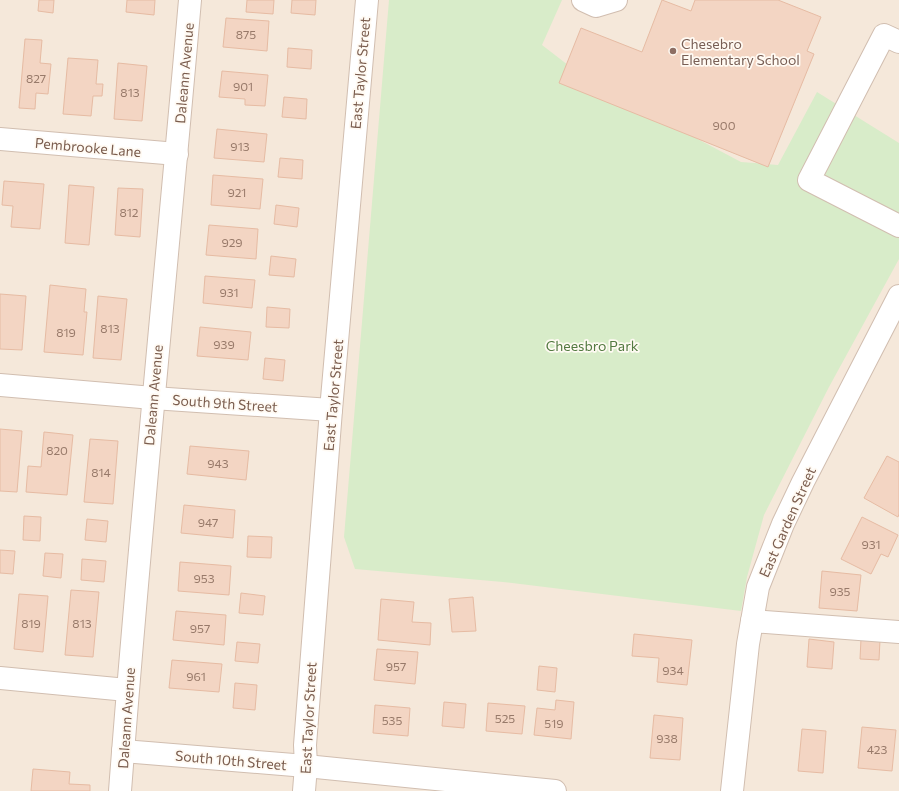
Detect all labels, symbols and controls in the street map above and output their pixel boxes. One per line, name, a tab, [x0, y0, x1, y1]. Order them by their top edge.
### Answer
street label: East Taylor Street	[347, 16, 373, 130]
street label: Daleann Avenue	[171, 22, 197, 124]
house number: 875	[236, 27, 256, 41]
place label: Chesebro Elementary School	[681, 35, 800, 68]
marker: Chesebro Elementary School	[668, 46, 678, 56]
house number: 827	[26, 71, 46, 85]
house number: 901	[233, 79, 253, 93]
house number: 813	[120, 85, 140, 99]
house number: 900	[713, 118, 736, 132]
street label: Pembrooke Lane	[34, 134, 142, 160]
house number: 913	[230, 139, 250, 153]
house number: 921	[227, 185, 247, 199]
house number: 812	[119, 205, 139, 219]
house number: 929	[221, 235, 243, 249]
house number: 931	[219, 285, 239, 299]
house number: 813	[100, 321, 120, 335]
house number: 819	[56, 325, 76, 339]
house number: 939	[213, 337, 235, 351]
park label: Cheesbro Park	[546, 337, 639, 354]
street label: East Taylor Street	[320, 338, 346, 452]
street label: Daleann Avenue	[140, 344, 166, 446]
street label: South 9th Street	[172, 391, 278, 415]
house number: 820	[46, 443, 68, 457]
house number: 943	[207, 456, 229, 470]
street label: East Garden Street	[755, 464, 819, 580]
house number: 814	[91, 465, 111, 479]
house number: 947	[198, 515, 218, 529]
house number: 931	[861, 537, 881, 551]
house number: 953	[193, 571, 215, 585]
house number: 935	[830, 584, 851, 598]
house number: 819	[21, 616, 41, 630]
house number: 813	[72, 616, 92, 630]
house number: 957	[190, 621, 210, 635]
house number: 957	[386, 659, 406, 673]
street label: East Taylor Street	[297, 661, 319, 775]
house number: 934	[662, 663, 684, 677]
street label: Daleann Avenue	[114, 667, 138, 769]
house number: 961	[186, 669, 206, 683]
house number: 525	[495, 711, 515, 725]
house number: 535	[382, 713, 402, 727]
house number: 519	[544, 716, 564, 730]
house number: 938	[656, 731, 678, 745]
house number: 423	[867, 742, 887, 756]
street label: South 10th Street	[174, 747, 288, 773]

